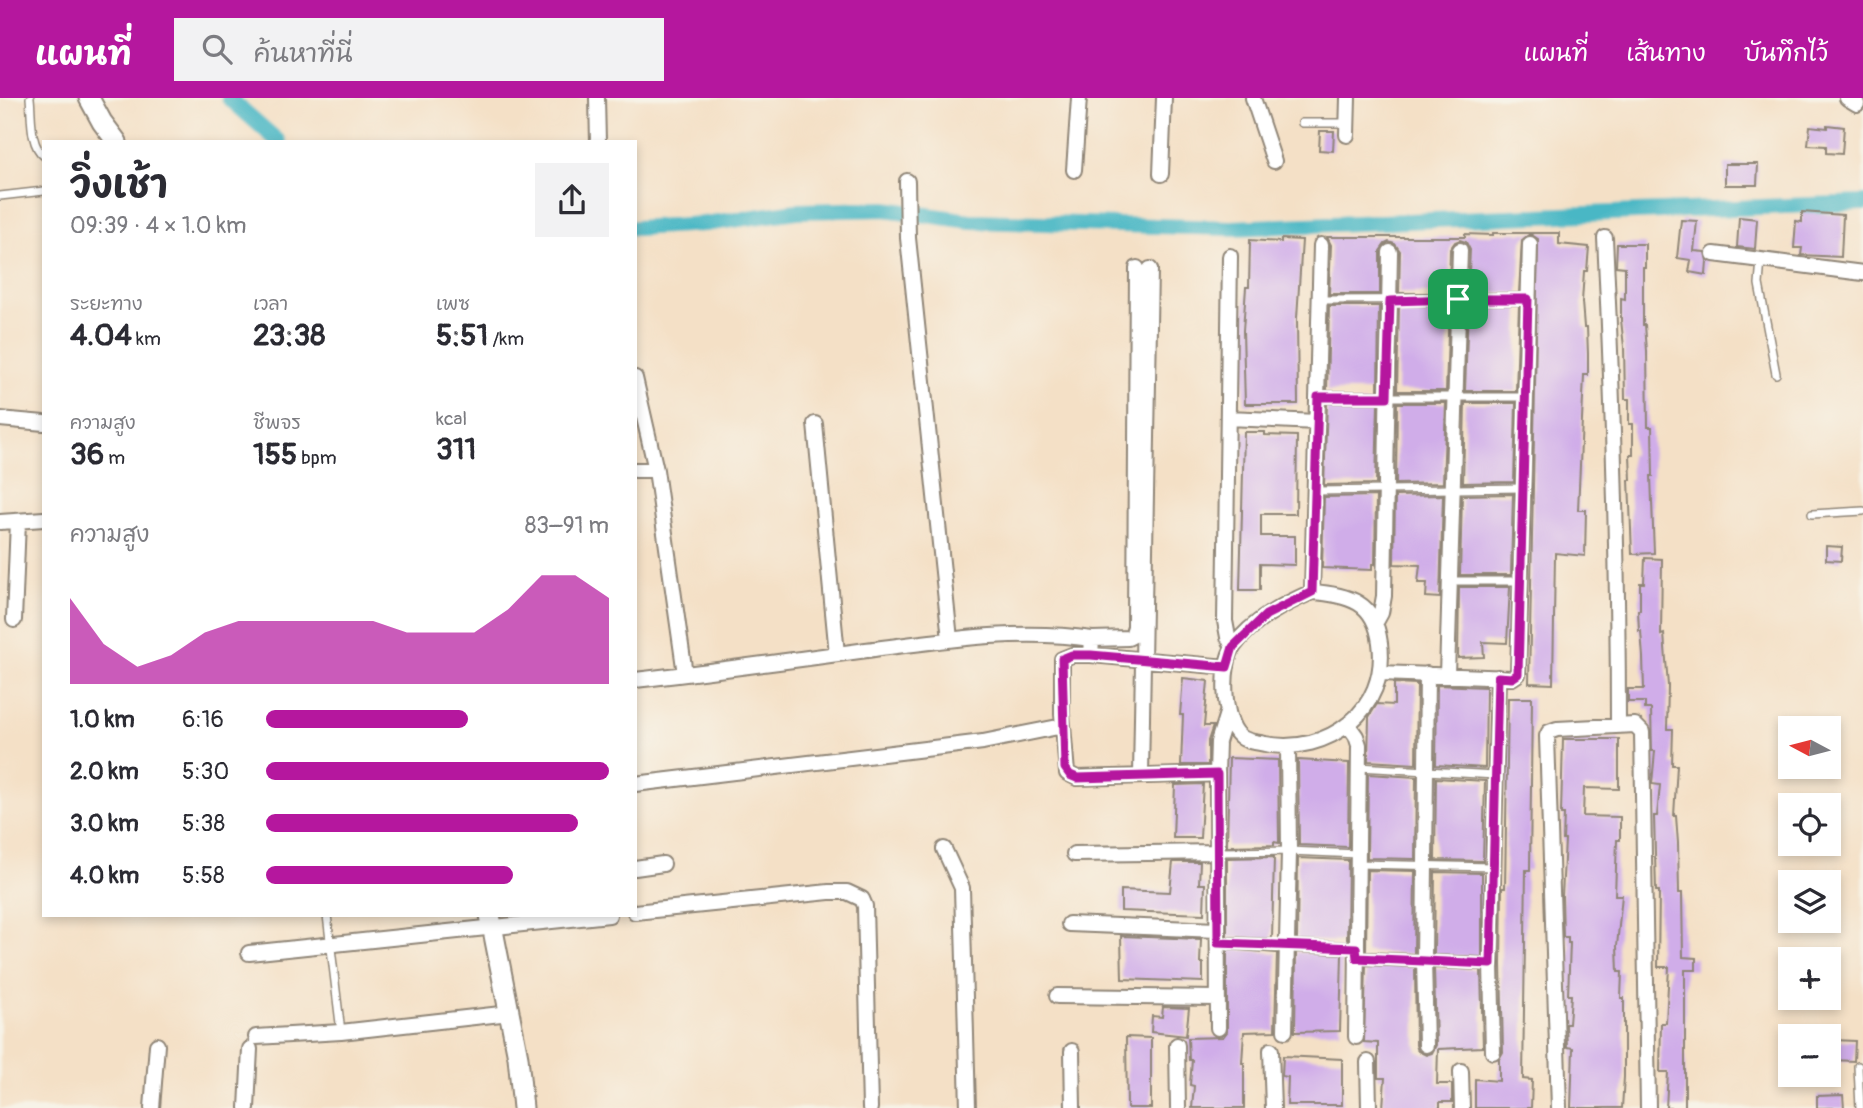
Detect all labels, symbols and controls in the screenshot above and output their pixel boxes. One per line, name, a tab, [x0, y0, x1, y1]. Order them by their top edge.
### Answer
search box	[174, 18, 664, 81]
icon: search	[198, 30, 236, 68]
text: แผนที่	[35, 34, 132, 75]
text: ค้นหาที่นี่	[254, 38, 353, 70]
text: แผนที่	[1523, 39, 1588, 68]
text: เส้นทาง	[1626, 39, 1706, 68]
text: บันทึกไว้	[1744, 39, 1828, 68]
text: วิ่งเช้า	[70, 161, 168, 209]
button: share	[535, 163, 609, 237]
text: 09:39 · 4 × 1.0 km	[70, 211, 247, 240]
pin	[1428, 269, 1488, 329]
icon: arrive	[1439, 280, 1477, 318]
text: ระยะทาง	[70, 292, 143, 316]
text: เวลา	[253, 292, 288, 316]
text: เพซ	[436, 292, 470, 316]
text: 4.04	[70, 317, 132, 354]
text: 23:38	[253, 317, 325, 354]
text: 5:51	[436, 317, 488, 354]
text: km	[132, 327, 161, 351]
text: /km	[488, 327, 524, 351]
text: kcal	[436, 407, 467, 431]
text: ความสูง	[70, 411, 136, 435]
text: ชีพจร	[253, 411, 301, 435]
text: 311	[436, 431, 476, 468]
text: 36	[70, 436, 104, 473]
text: 155	[253, 436, 297, 473]
text: m	[104, 446, 125, 470]
text: bpm	[297, 446, 337, 470]
text: 83–91 m	[525, 511, 609, 540]
text: ความสูง	[70, 520, 149, 549]
text: 1.0 km	[70, 705, 135, 734]
text: 6:16	[182, 705, 224, 734]
north arrow	[1778, 716, 1841, 779]
map controls	[1778, 716, 1841, 1087]
text: 2.0 km	[70, 757, 139, 786]
text: 5:30	[182, 757, 229, 786]
button: locate	[1778, 793, 1841, 856]
text: 3.0 km	[70, 809, 139, 838]
text: 5:38	[182, 809, 225, 838]
text: 4.0 km	[70, 861, 139, 890]
text: 5:58	[182, 861, 225, 890]
button: layers	[1778, 870, 1841, 933]
button: +	[1778, 947, 1841, 1010]
button: −	[1778, 1024, 1841, 1087]

